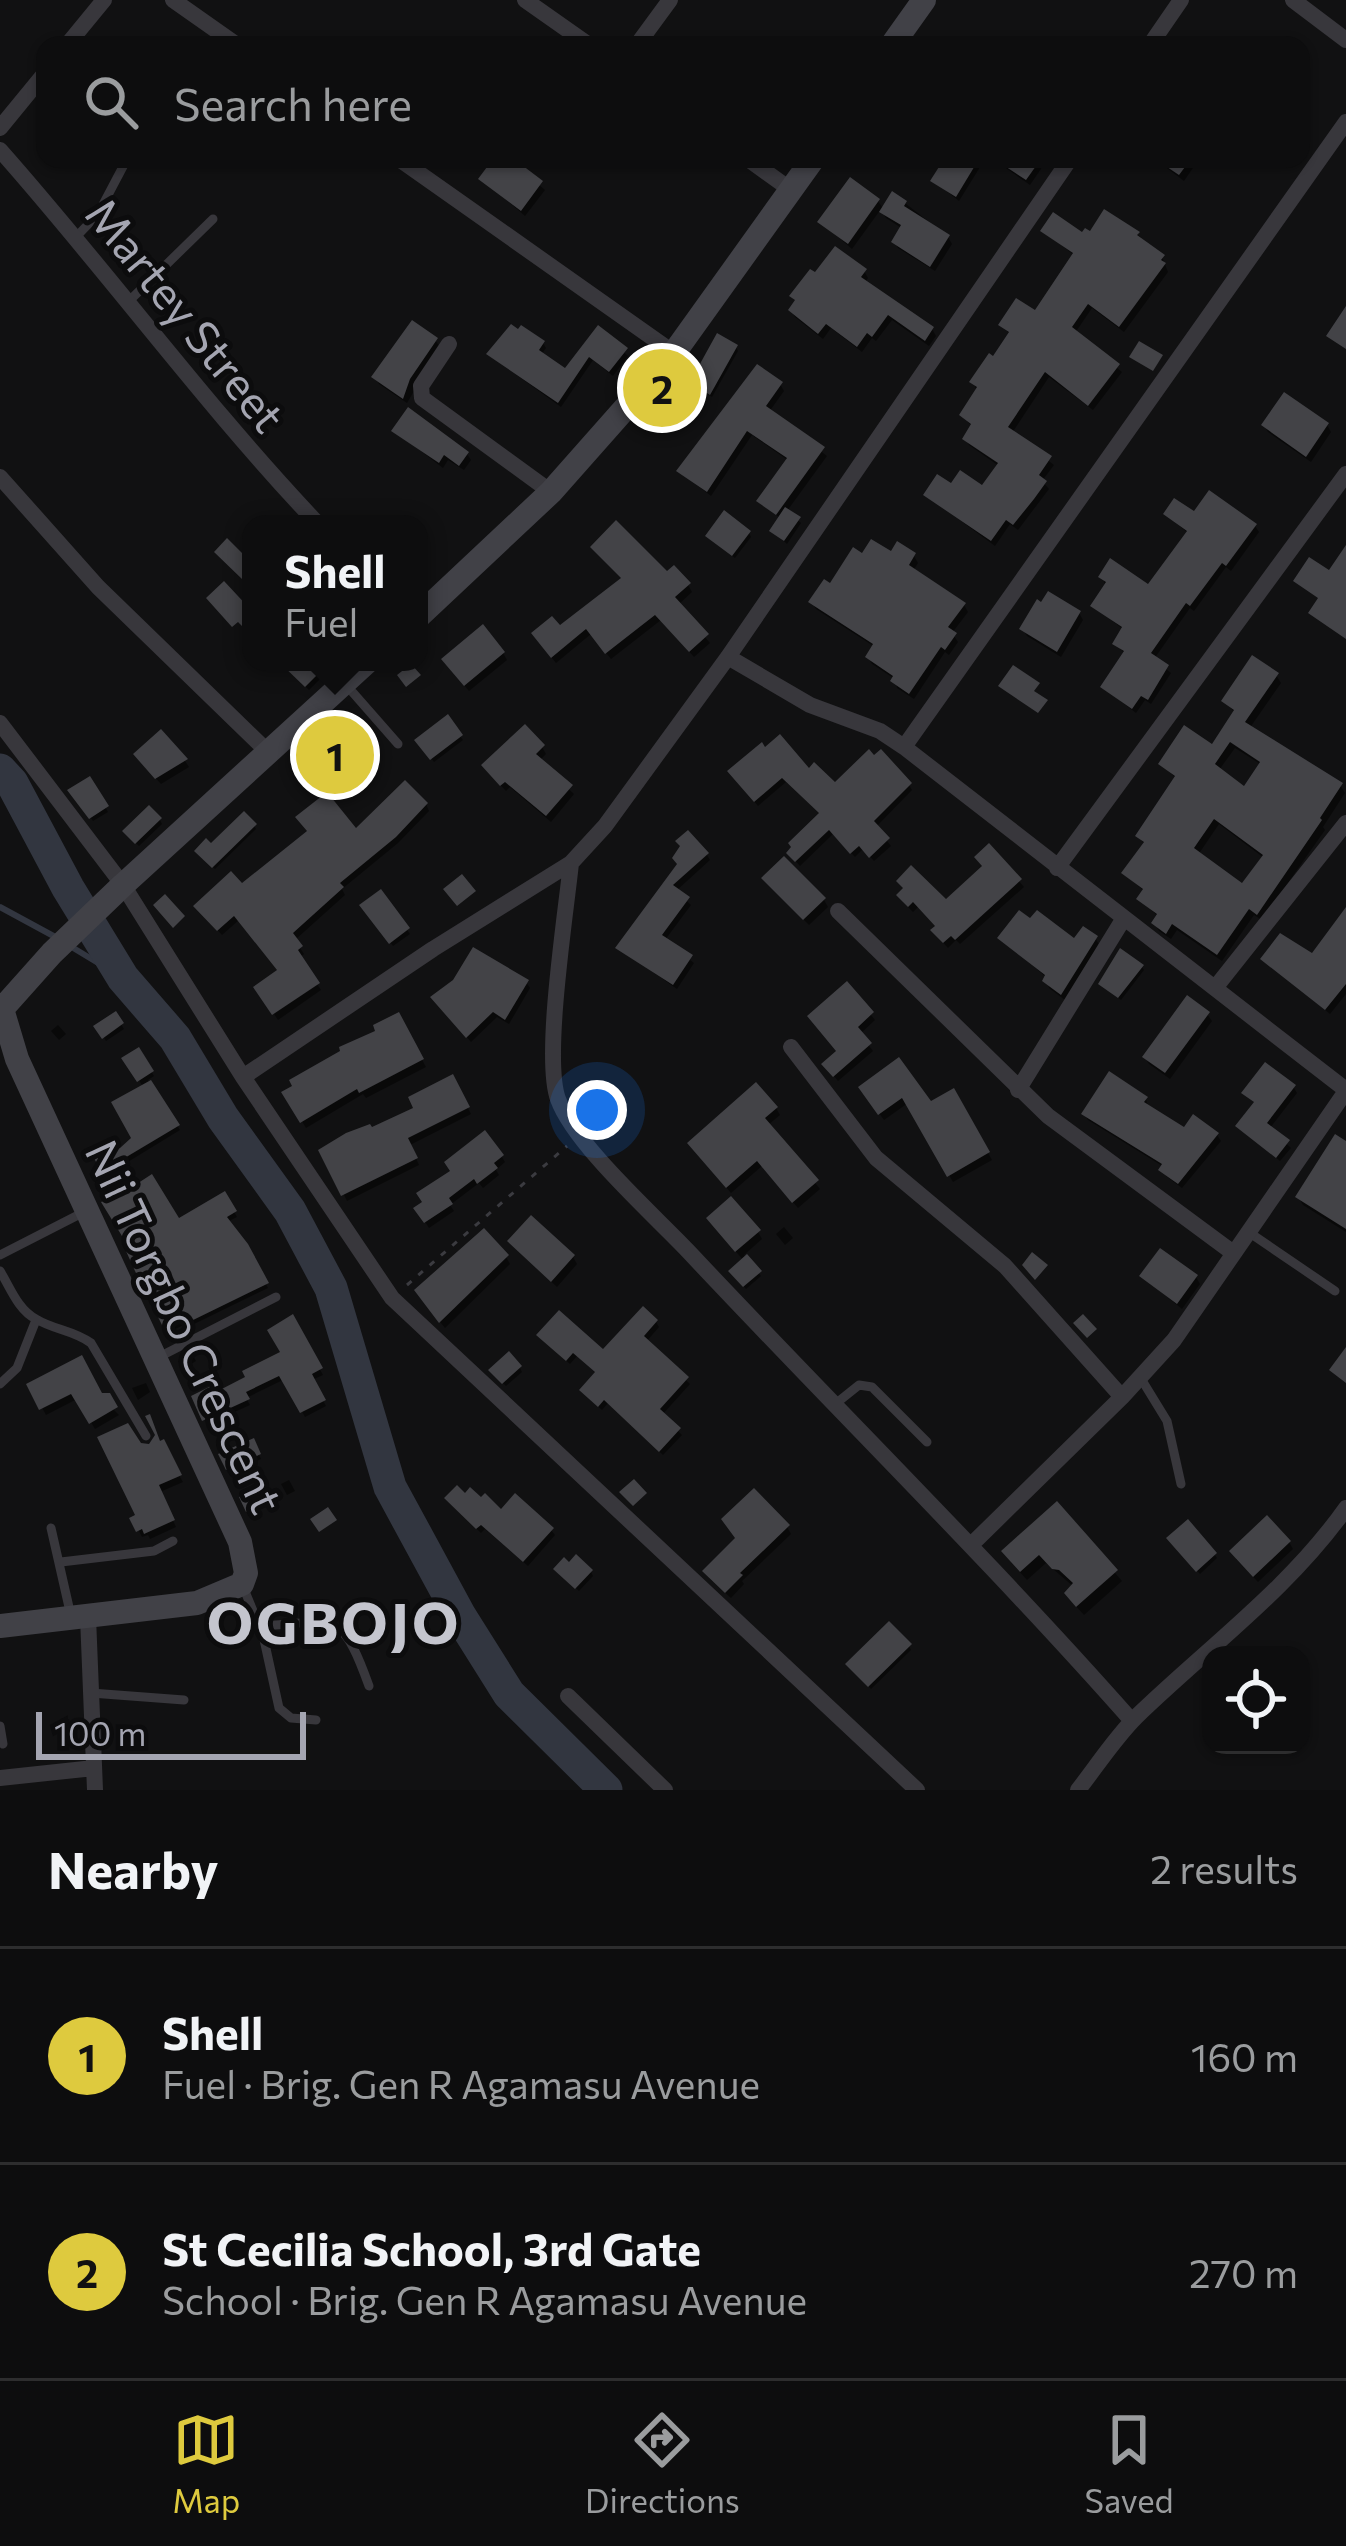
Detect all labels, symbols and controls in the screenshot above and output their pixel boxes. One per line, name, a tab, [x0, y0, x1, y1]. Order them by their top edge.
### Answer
search box	[36, 36, 1310, 168]
icon: search	[78, 69, 144, 135]
text: Search here	[174, 75, 412, 130]
street label: Martey Street	[76, 186, 298, 442]
pin: 2	[623, 343, 701, 433]
popup	[242, 515, 428, 671]
text: Shell	[284, 542, 386, 597]
text: Fuel	[284, 597, 358, 645]
pin: 1	[296, 710, 374, 800]
your location	[567, 1080, 627, 1140]
street label: Nii Torgbo Crescent	[76, 1131, 296, 1521]
district label: OGBOJO	[207, 1586, 461, 1656]
map controls	[1202, 1646, 1310, 1754]
button: locate	[1202, 1646, 1310, 1754]
scale bar	[36, 1706, 306, 1759]
text: 100 m	[54, 1712, 146, 1753]
text: Nearby	[48, 1837, 218, 1900]
text: 2 results	[1150, 1844, 1298, 1892]
text: Shell	[162, 2004, 263, 2059]
text: 1	[78, 2032, 96, 2080]
text: 160 m	[1191, 2032, 1298, 2080]
text: Fuel · Brig. Gen R Agamasu Avenue	[162, 2059, 760, 2107]
text: St Cecilia School, 3rd Gate	[162, 2220, 701, 2275]
text: 2	[76, 2248, 98, 2296]
text: 270 m	[1189, 2248, 1298, 2296]
text: School · Brig. Gen R Agamasu Avenue	[162, 2275, 807, 2323]
tab: Map	[172, 2407, 240, 2520]
tab: Directions	[585, 2407, 740, 2520]
tab: Saved	[1085, 2407, 1174, 2520]

